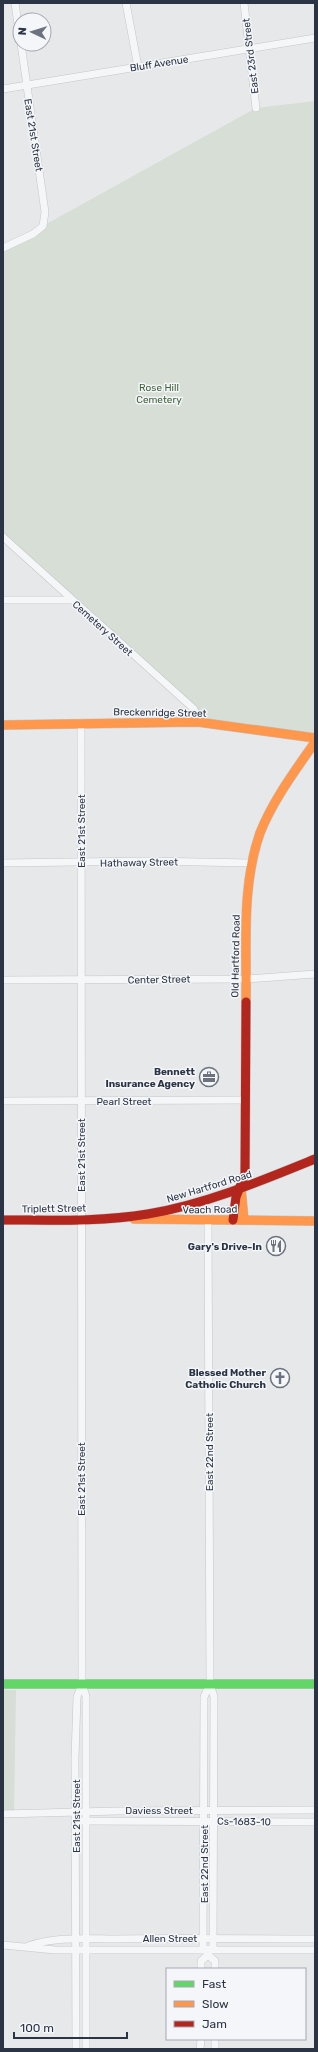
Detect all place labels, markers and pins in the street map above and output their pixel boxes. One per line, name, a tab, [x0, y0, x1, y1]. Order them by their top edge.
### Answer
place label: Bennett Insurance Agency	[105, 1066, 195, 1090]
office icon: Bennett Insurance Agency	[198, 1066, 220, 1088]
restaurant icon: Gary's Drive-In	[265, 1235, 287, 1257]
place label: Gary's Drive-In	[188, 1241, 262, 1253]
place label: Blessed Mother Catholic Church	[185, 1367, 266, 1391]
church icon: Blessed Mother Catholic Church	[269, 1367, 291, 1389]

